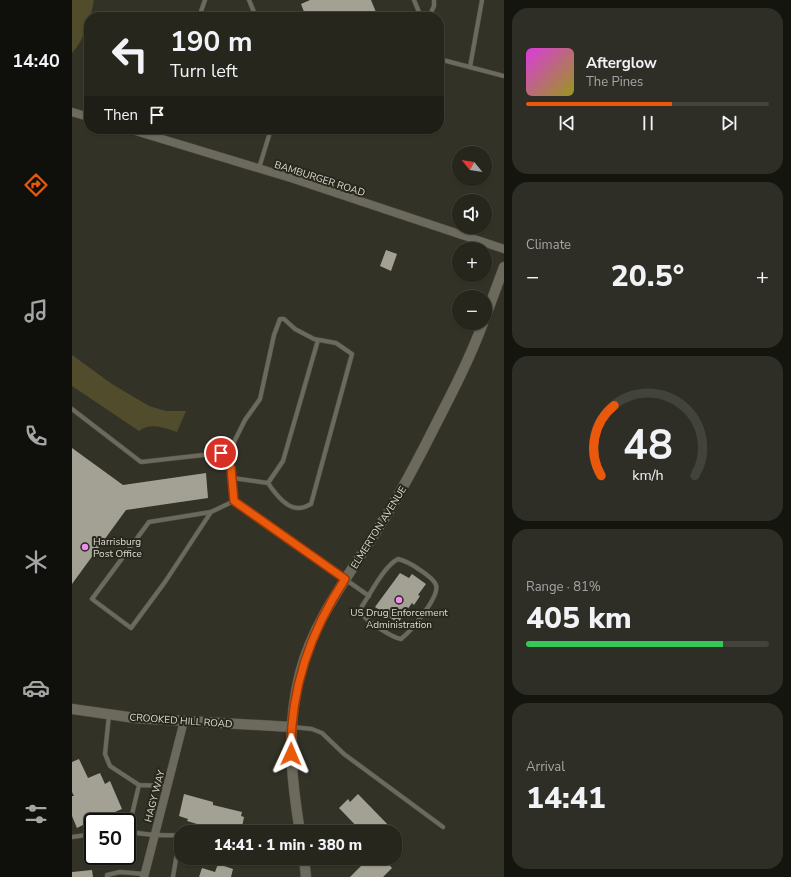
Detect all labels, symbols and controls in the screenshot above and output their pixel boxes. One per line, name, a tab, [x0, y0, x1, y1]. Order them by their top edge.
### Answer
text: 190 m	[170, 23, 253, 61]
icon: left	[104, 28, 156, 80]
text: 14:40	[12, 49, 60, 73]
text: Afterglow	[586, 53, 657, 73]
text: Turn left	[170, 59, 238, 83]
text: The Pines	[586, 73, 643, 91]
icon: arrive	[146, 104, 168, 126]
text: Then	[104, 105, 138, 125]
icon: previous	[556, 112, 578, 134]
icon: pause	[637, 112, 659, 134]
icon: next	[718, 112, 740, 134]
north arrow	[452, 146, 492, 186]
map controls	[452, 146, 492, 330]
street label: BAMBURGER ROAD	[273, 158, 367, 200]
icon: directions	[22, 171, 50, 199]
button: sound	[452, 194, 492, 234]
text: Climate	[526, 236, 571, 254]
button: +	[452, 242, 492, 282]
text: 20.5°	[611, 256, 684, 297]
text: −	[526, 262, 539, 292]
text: +	[756, 262, 769, 292]
button: −	[452, 290, 492, 330]
icon: music	[22, 297, 50, 325]
text: 48	[623, 417, 672, 474]
icon: phone	[22, 422, 50, 450]
pin	[204, 436, 238, 470]
icon: arrive	[210, 442, 232, 464]
text: km/h	[632, 466, 663, 485]
street label: ELMERTON AVENUE	[348, 483, 410, 572]
place label: Harrisburg Post Office	[93, 535, 142, 561]
marker: Harrisburg Post Office	[80, 542, 90, 552]
icon: climate	[22, 548, 50, 576]
text: Range · 81%	[526, 578, 601, 596]
marker: US Drug Enforcement Administration	[394, 595, 404, 605]
text: 405 km	[526, 598, 632, 639]
place label: US Drug Enforcement Administration	[350, 606, 448, 632]
icon: car	[22, 674, 50, 702]
street label: CROOKED HILL ROAD	[129, 710, 233, 732]
position arrow	[270, 733, 312, 775]
text: Arrival	[526, 758, 565, 776]
street label: HAGY WAY	[141, 768, 169, 824]
text: 14:41	[526, 778, 606, 819]
icon: filters	[22, 800, 50, 828]
speed limit sign: 50	[84, 813, 136, 865]
text: 14:41 · 1 min · 380 m	[214, 835, 362, 855]

